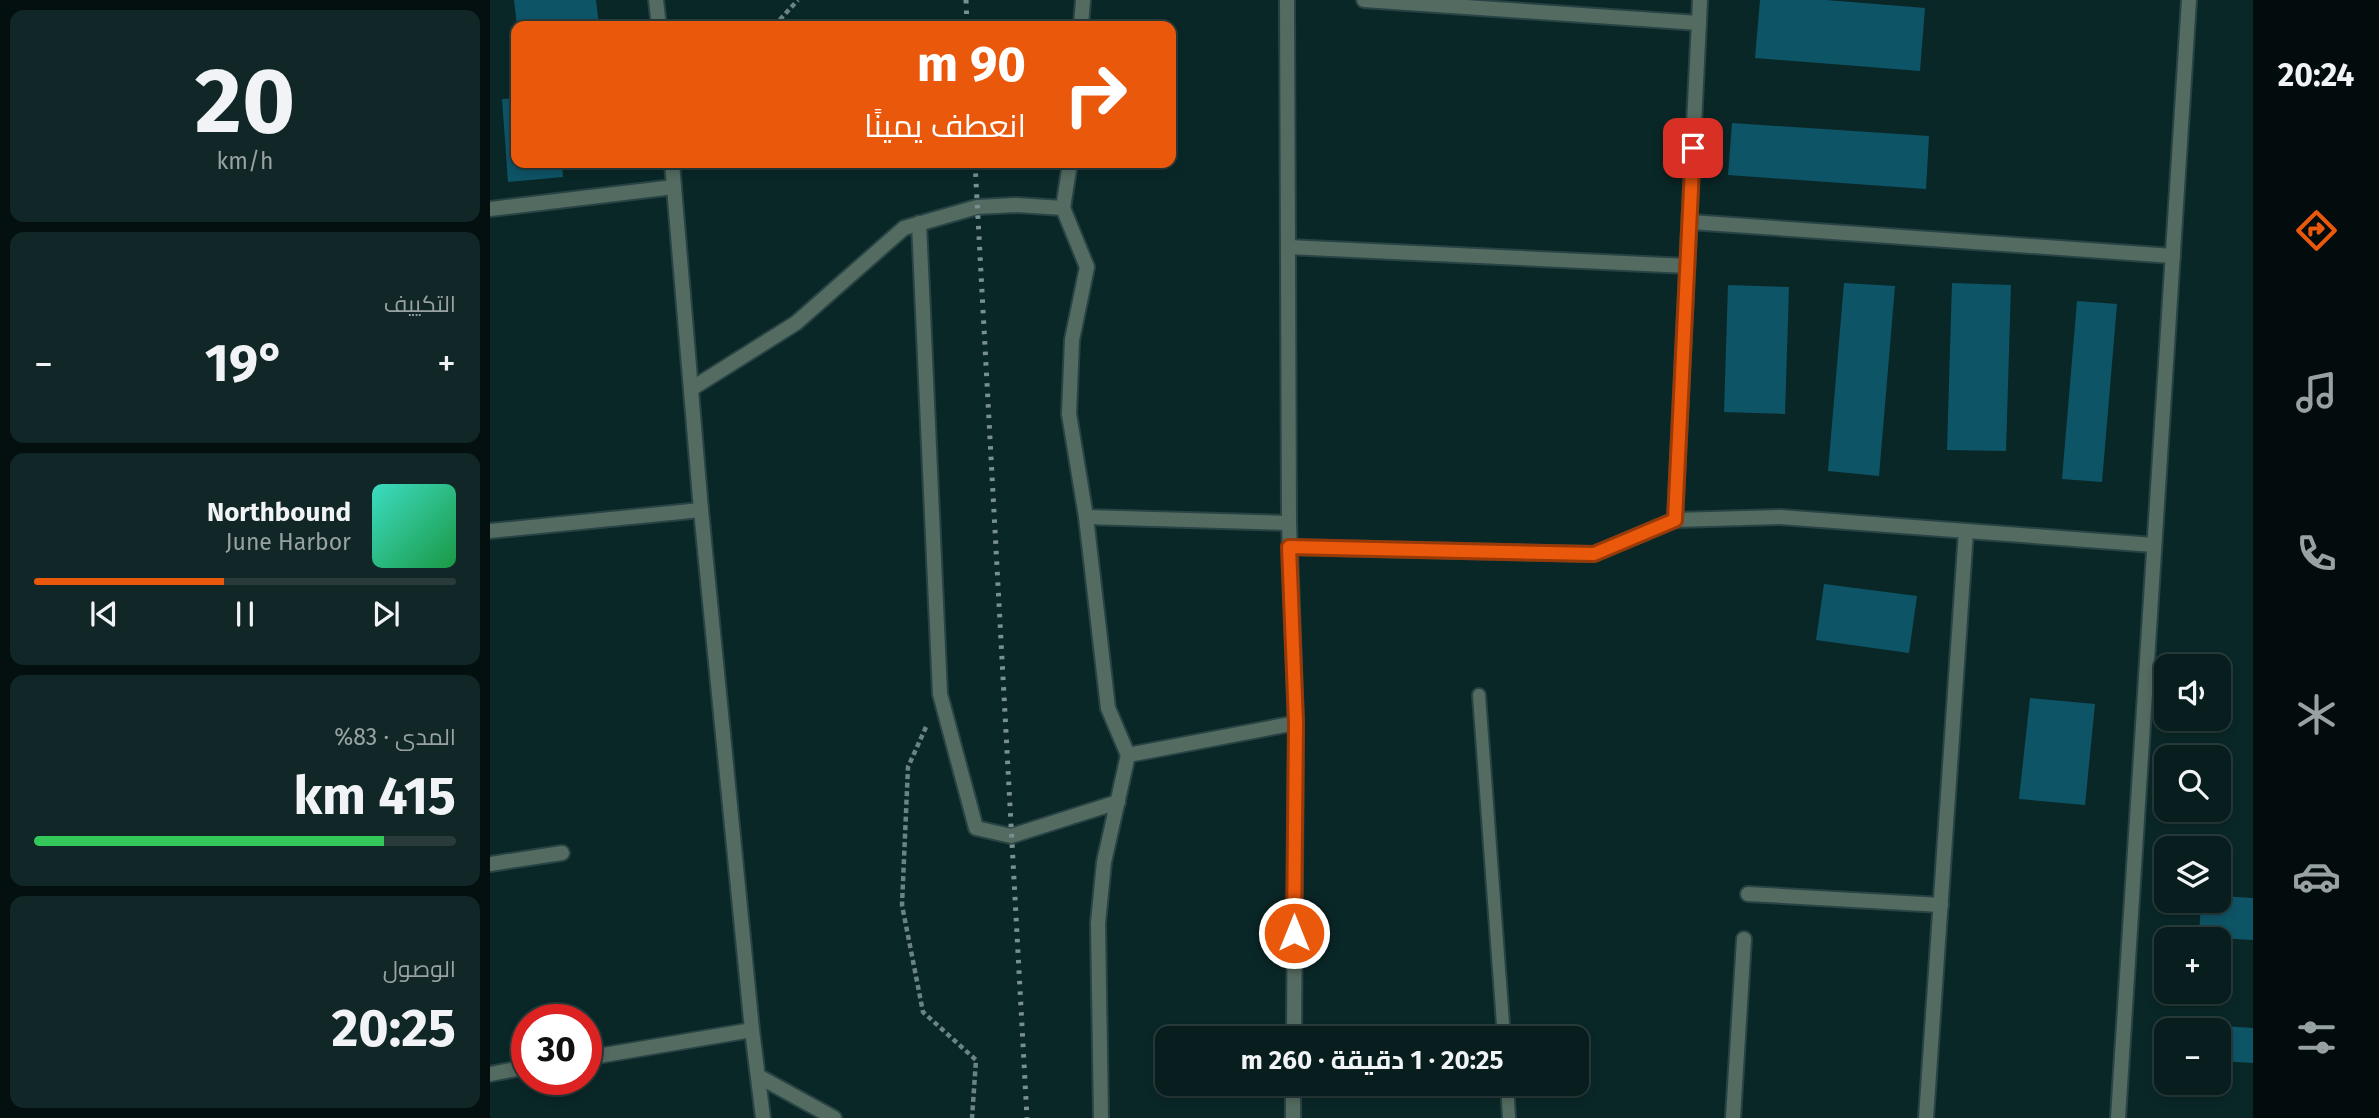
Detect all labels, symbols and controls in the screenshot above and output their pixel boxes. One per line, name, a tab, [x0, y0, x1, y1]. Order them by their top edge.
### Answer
text: 90 m	[917, 35, 1026, 94]
text: 20	[195, 47, 295, 156]
icon: right	[1050, 49, 1141, 140]
text: 20:24	[2278, 56, 2354, 94]
text: انعطف يمينًا	[864, 107, 1026, 145]
pin	[1663, 118, 1723, 178]
icon: arrive	[1674, 129, 1712, 167]
text: km/h	[217, 147, 273, 175]
icon: directions	[2292, 206, 2341, 255]
text: التكييف	[384, 290, 456, 318]
text: 19°	[205, 332, 285, 395]
text: −	[34, 341, 53, 387]
text: +	[437, 341, 456, 387]
icon: music	[2292, 368, 2341, 417]
text: Northbound	[207, 497, 351, 528]
text: June Harbor	[225, 528, 351, 556]
icon: phone	[2292, 529, 2341, 578]
icon: previous	[85, 595, 123, 633]
icon: pause	[226, 595, 264, 633]
icon: next	[367, 595, 405, 633]
map controls	[2154, 654, 2231, 1095]
button: sound	[2154, 654, 2231, 731]
icon: climate	[2292, 690, 2341, 739]
text: المدى · 83%	[334, 723, 456, 751]
button: search	[2154, 745, 2231, 822]
text: 415 km	[293, 765, 456, 828]
button: layers	[2154, 836, 2231, 913]
icon: car	[2292, 852, 2341, 901]
position arrow	[1257, 896, 1331, 970]
button: +	[2154, 927, 2231, 1004]
text: الوصول	[383, 955, 456, 983]
text: 20:25	[331, 997, 456, 1060]
speed limit sign: 30	[511, 1004, 602, 1095]
icon: filters	[2292, 1013, 2341, 1062]
button: −	[2154, 1018, 2231, 1095]
text: 20:25 · 1 دقيقة · 260 m	[1241, 1045, 1503, 1076]

